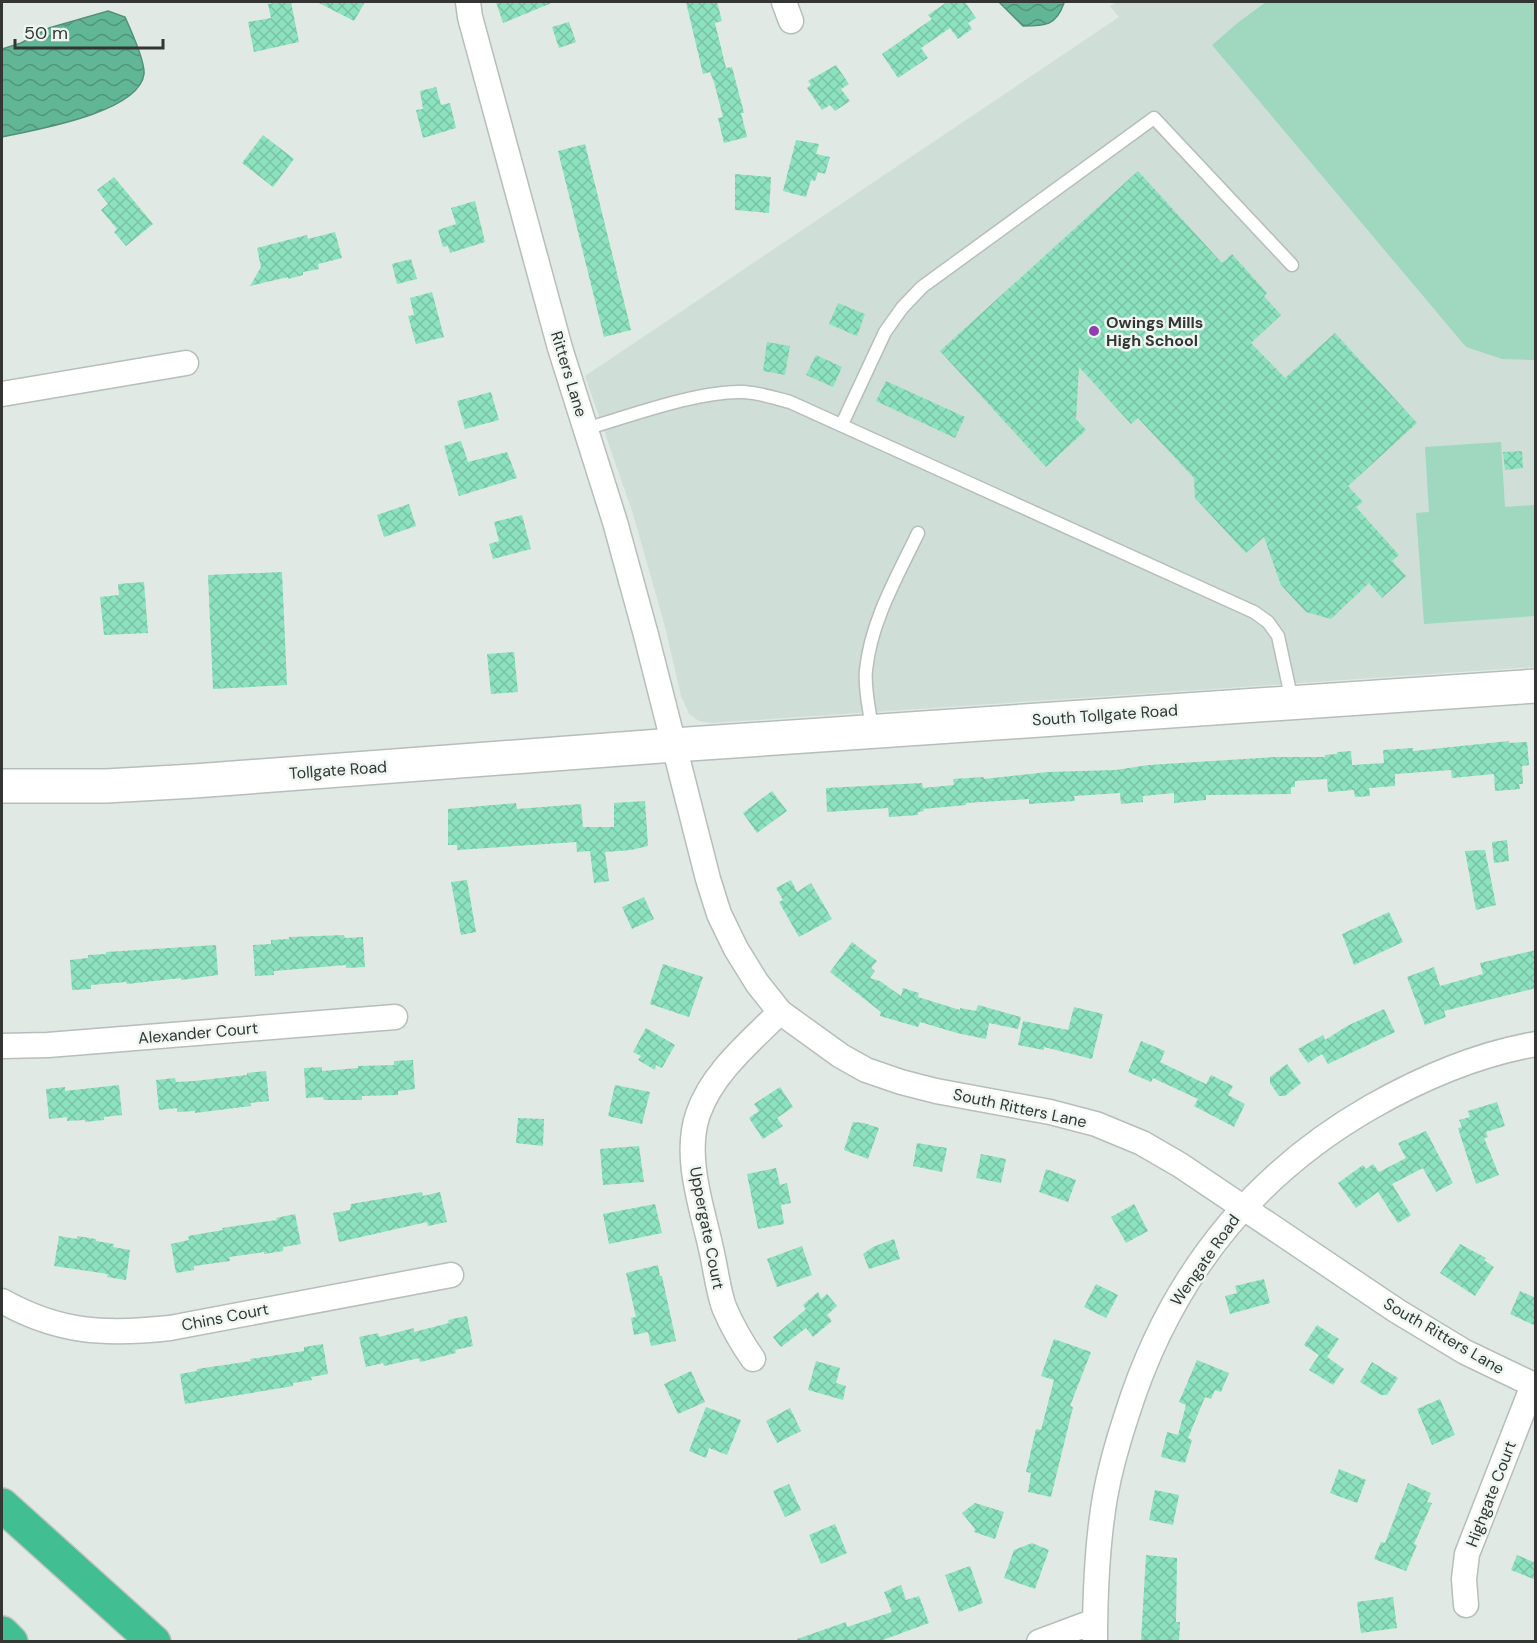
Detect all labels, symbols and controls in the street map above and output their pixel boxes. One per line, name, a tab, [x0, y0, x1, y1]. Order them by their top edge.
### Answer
scale bar	[15, 12, 164, 50]
text: 50 m	[24, 21, 68, 45]
place label: Owings Mills High School	[1106, 312, 1203, 351]
marker: Owings Mills High School	[1087, 324, 1101, 338]
street label: Ritters Lane	[546, 329, 592, 419]
street label: South Tollgate Road	[1032, 699, 1178, 731]
street label: Tollgate Road	[288, 756, 388, 784]
street label: Alexander Court	[137, 1017, 259, 1049]
street label: South Ritters Lane	[951, 1084, 1089, 1132]
street label: Uppergate Court	[685, 1165, 729, 1291]
street label: Wengate Road	[1166, 1210, 1244, 1310]
street label: South Ritters Lane	[1380, 1293, 1508, 1379]
street label: Chins Court	[180, 1298, 270, 1336]
street label: Highgate Court	[1461, 1438, 1521, 1550]

